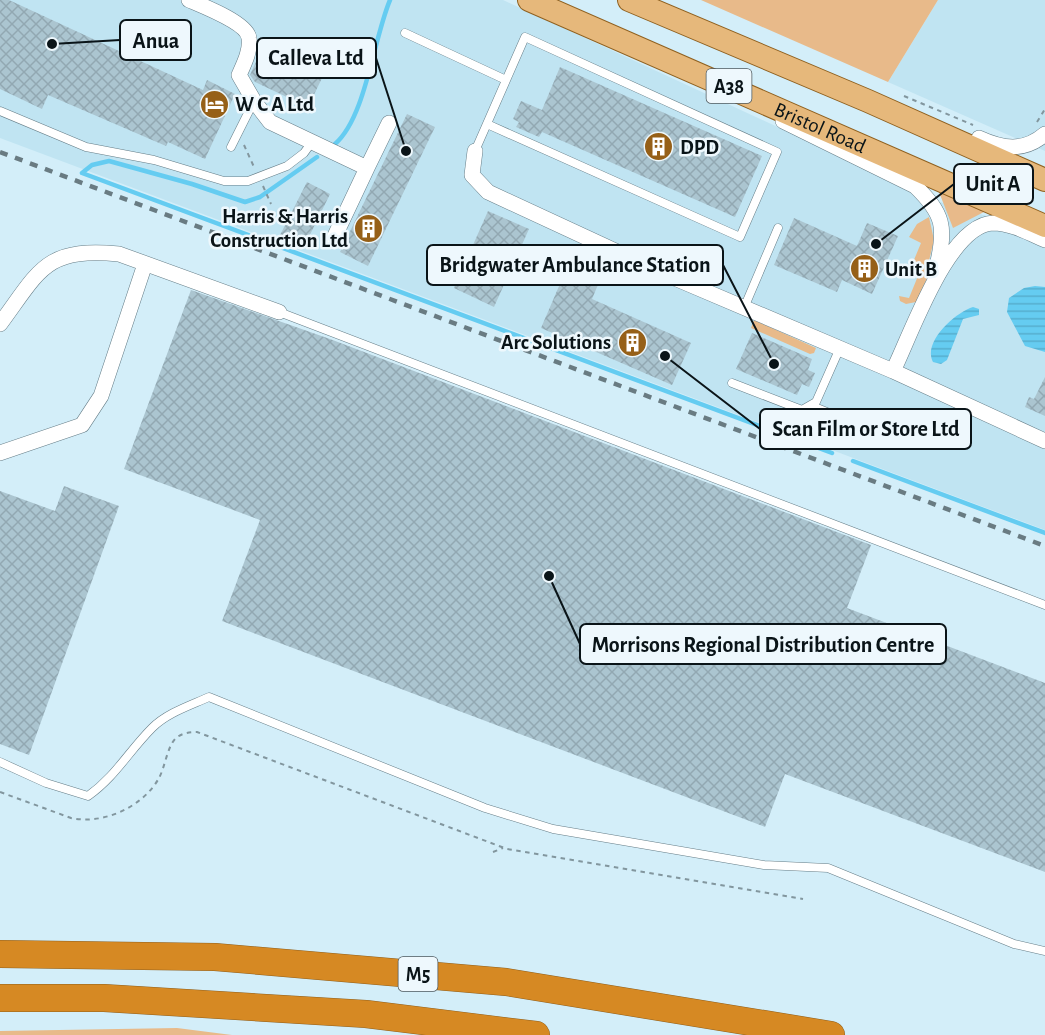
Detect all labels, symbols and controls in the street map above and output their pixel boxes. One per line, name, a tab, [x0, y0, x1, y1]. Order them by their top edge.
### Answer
callout: Anua	[120, 20, 191, 60]
text: Anua	[133, 30, 180, 52]
callout: Calleva Ltd	[257, 38, 376, 78]
text: Calleva Ltd	[268, 47, 364, 69]
road number: A38	[706, 69, 752, 103]
hotel icon: W C A Ltd	[198, 88, 230, 120]
place label: W C A Ltd	[235, 94, 314, 115]
street label: Bristol Road	[771, 99, 869, 157]
building icon: DPD	[643, 131, 675, 163]
place label: DPD	[680, 137, 719, 158]
callout: Unit A	[954, 164, 1033, 204]
text: Unit A	[965, 173, 1021, 195]
place label: Harris & Harris Construction Ltd	[210, 206, 348, 251]
building icon: Harris & Harris Construction Ltd	[353, 212, 385, 244]
callout: Bridgwater Ambulance Station	[427, 245, 723, 285]
building icon: Unit B	[848, 253, 880, 285]
text: Bridgwater Ambulance Station	[439, 254, 711, 276]
place label: Unit B	[885, 259, 937, 280]
building icon: Arc Solutions	[616, 326, 648, 358]
place label: Arc Solutions	[501, 332, 611, 353]
callout: Scan Film or Store Ltd	[760, 409, 971, 449]
text: Scan Film or Store Ltd	[772, 418, 960, 440]
callout: Morrisons Regional Distribution Centre	[580, 624, 946, 664]
text: Morrisons Regional Distribution Centre	[592, 634, 934, 656]
road number: M5	[398, 957, 438, 991]

